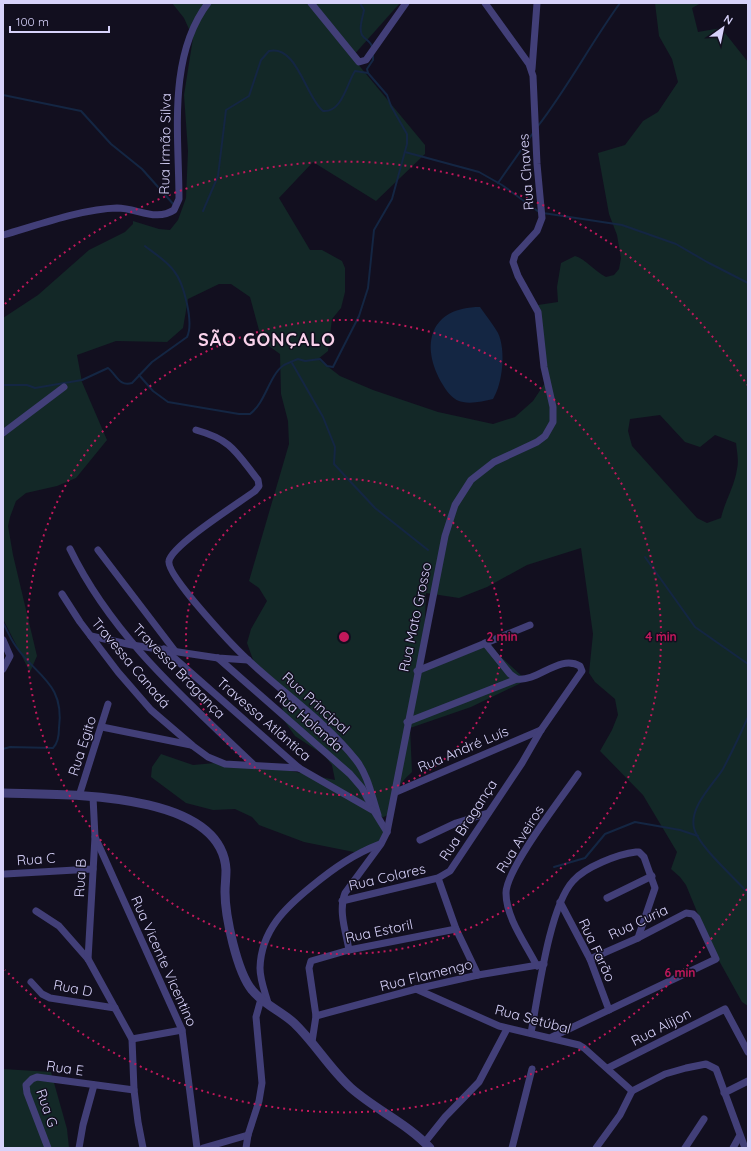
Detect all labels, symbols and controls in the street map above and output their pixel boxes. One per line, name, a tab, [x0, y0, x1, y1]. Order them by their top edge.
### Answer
scale bar	[10, 8, 109, 34]
north arrow	[703, 8, 743, 48]
text: N	[721, 12, 736, 28]
text: 100 m	[16, 14, 49, 29]
street label: Rua Irmão Silva	[155, 93, 175, 195]
street label: Rua Chaves	[514, 133, 538, 211]
district label: SÃO GONÇALO	[198, 328, 336, 351]
street label: Rua Mato Grosso	[395, 561, 435, 673]
street label: Travessa Canadá	[88, 614, 174, 712]
street label: Travessa Bragança	[129, 620, 229, 722]
text: 2 min	[486, 629, 518, 644]
text: 4 min	[645, 629, 677, 644]
centre of rings	[337, 630, 351, 644]
street label: Rua Principal	[278, 668, 354, 738]
street label: Travessa Atlântica	[213, 673, 315, 765]
street label: Rua Holanda	[271, 686, 347, 756]
street label: Rua Egito	[64, 714, 100, 778]
street label: Rua André Luís	[415, 722, 511, 776]
street label: Rua Bragança	[435, 776, 501, 864]
street label: Rua Aveiros	[492, 802, 548, 876]
street label: Rua C	[16, 849, 56, 869]
street label: Rua B	[70, 858, 90, 898]
street label: Rua Colares	[347, 859, 427, 895]
street label: Rua Vicente Vicentino	[127, 893, 201, 1029]
street label: Rua Curia	[605, 900, 671, 944]
street label: Rua Estoril	[343, 915, 415, 947]
street label: Rua Farão	[575, 915, 619, 985]
street label: Rua Flamengo	[378, 955, 474, 995]
text: 6 min	[664, 965, 696, 980]
street label: Rua D	[52, 975, 94, 1001]
street label: Rua Setúbal	[493, 1000, 573, 1038]
street label: Rua Alijon	[628, 1004, 694, 1050]
street label: Rua E	[45, 1056, 85, 1080]
street label: Rua G	[32, 1087, 62, 1129]

